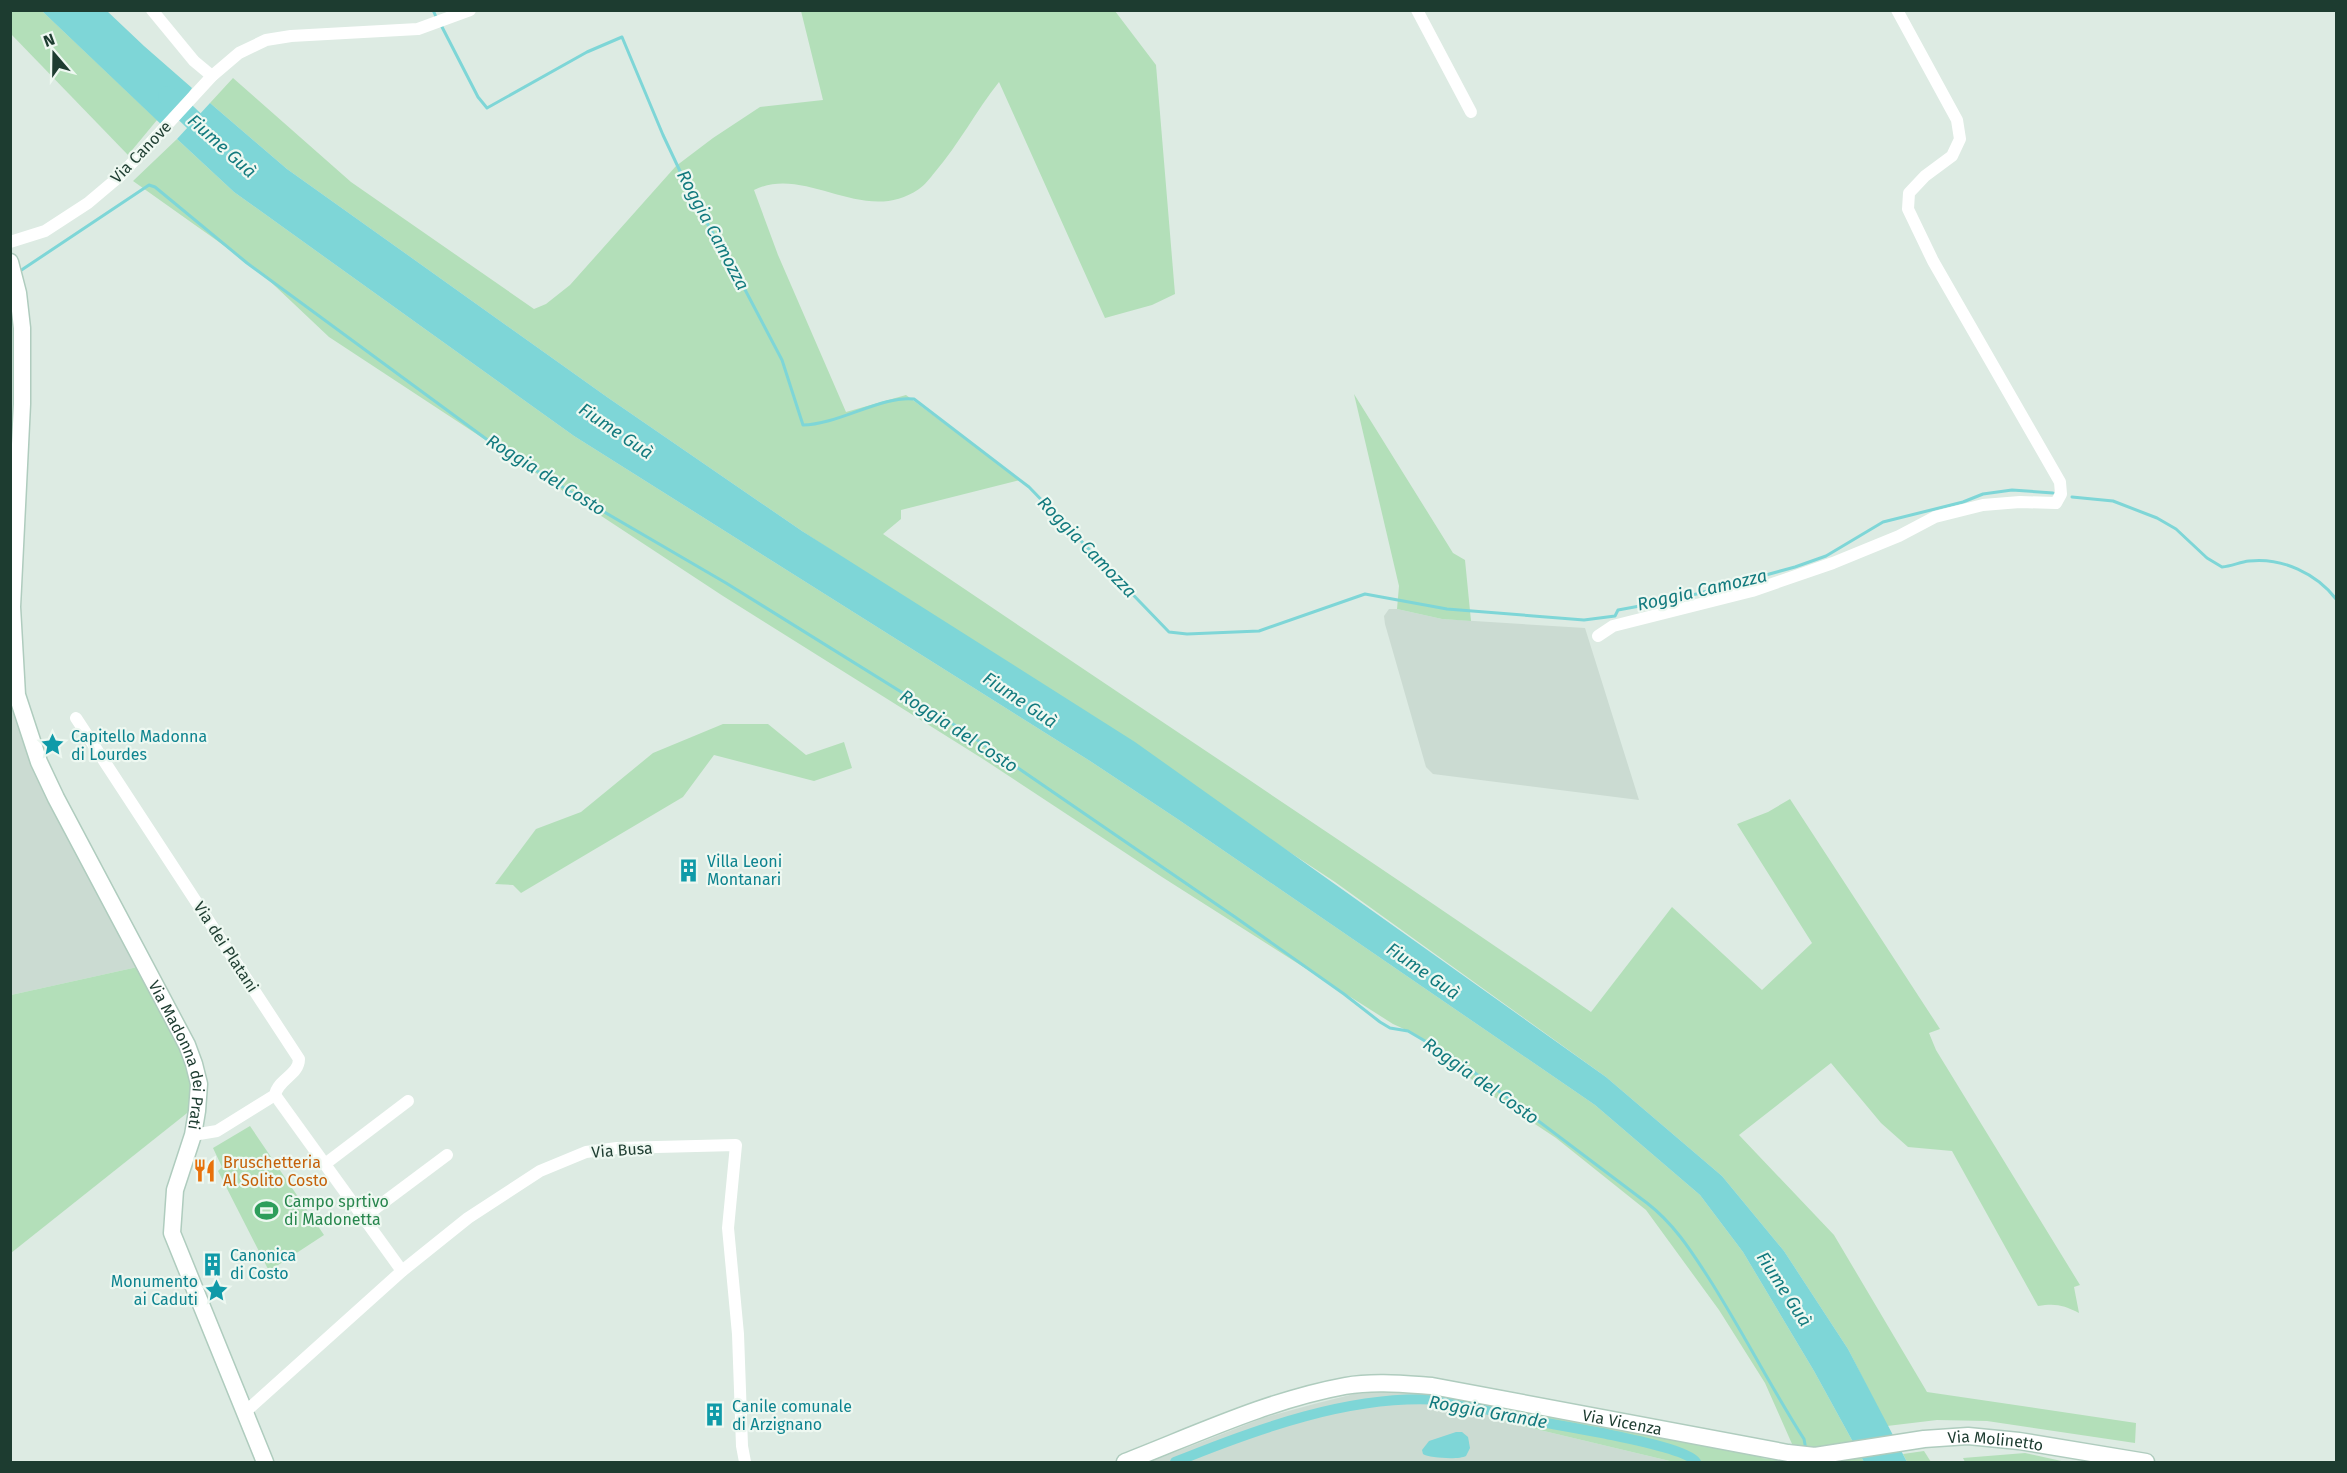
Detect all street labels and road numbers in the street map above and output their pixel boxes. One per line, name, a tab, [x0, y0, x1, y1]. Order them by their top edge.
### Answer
street label: Via Canove	[107, 117, 175, 187]
street label: Via dei Platani	[190, 898, 262, 996]
street label: Via Madonna dei Prati	[145, 977, 209, 1131]
street label: Via Busa	[591, 1138, 653, 1162]
street label: Via Vicenza	[1581, 1405, 1664, 1439]
street label: Via Molinetto	[1947, 1426, 2045, 1454]

